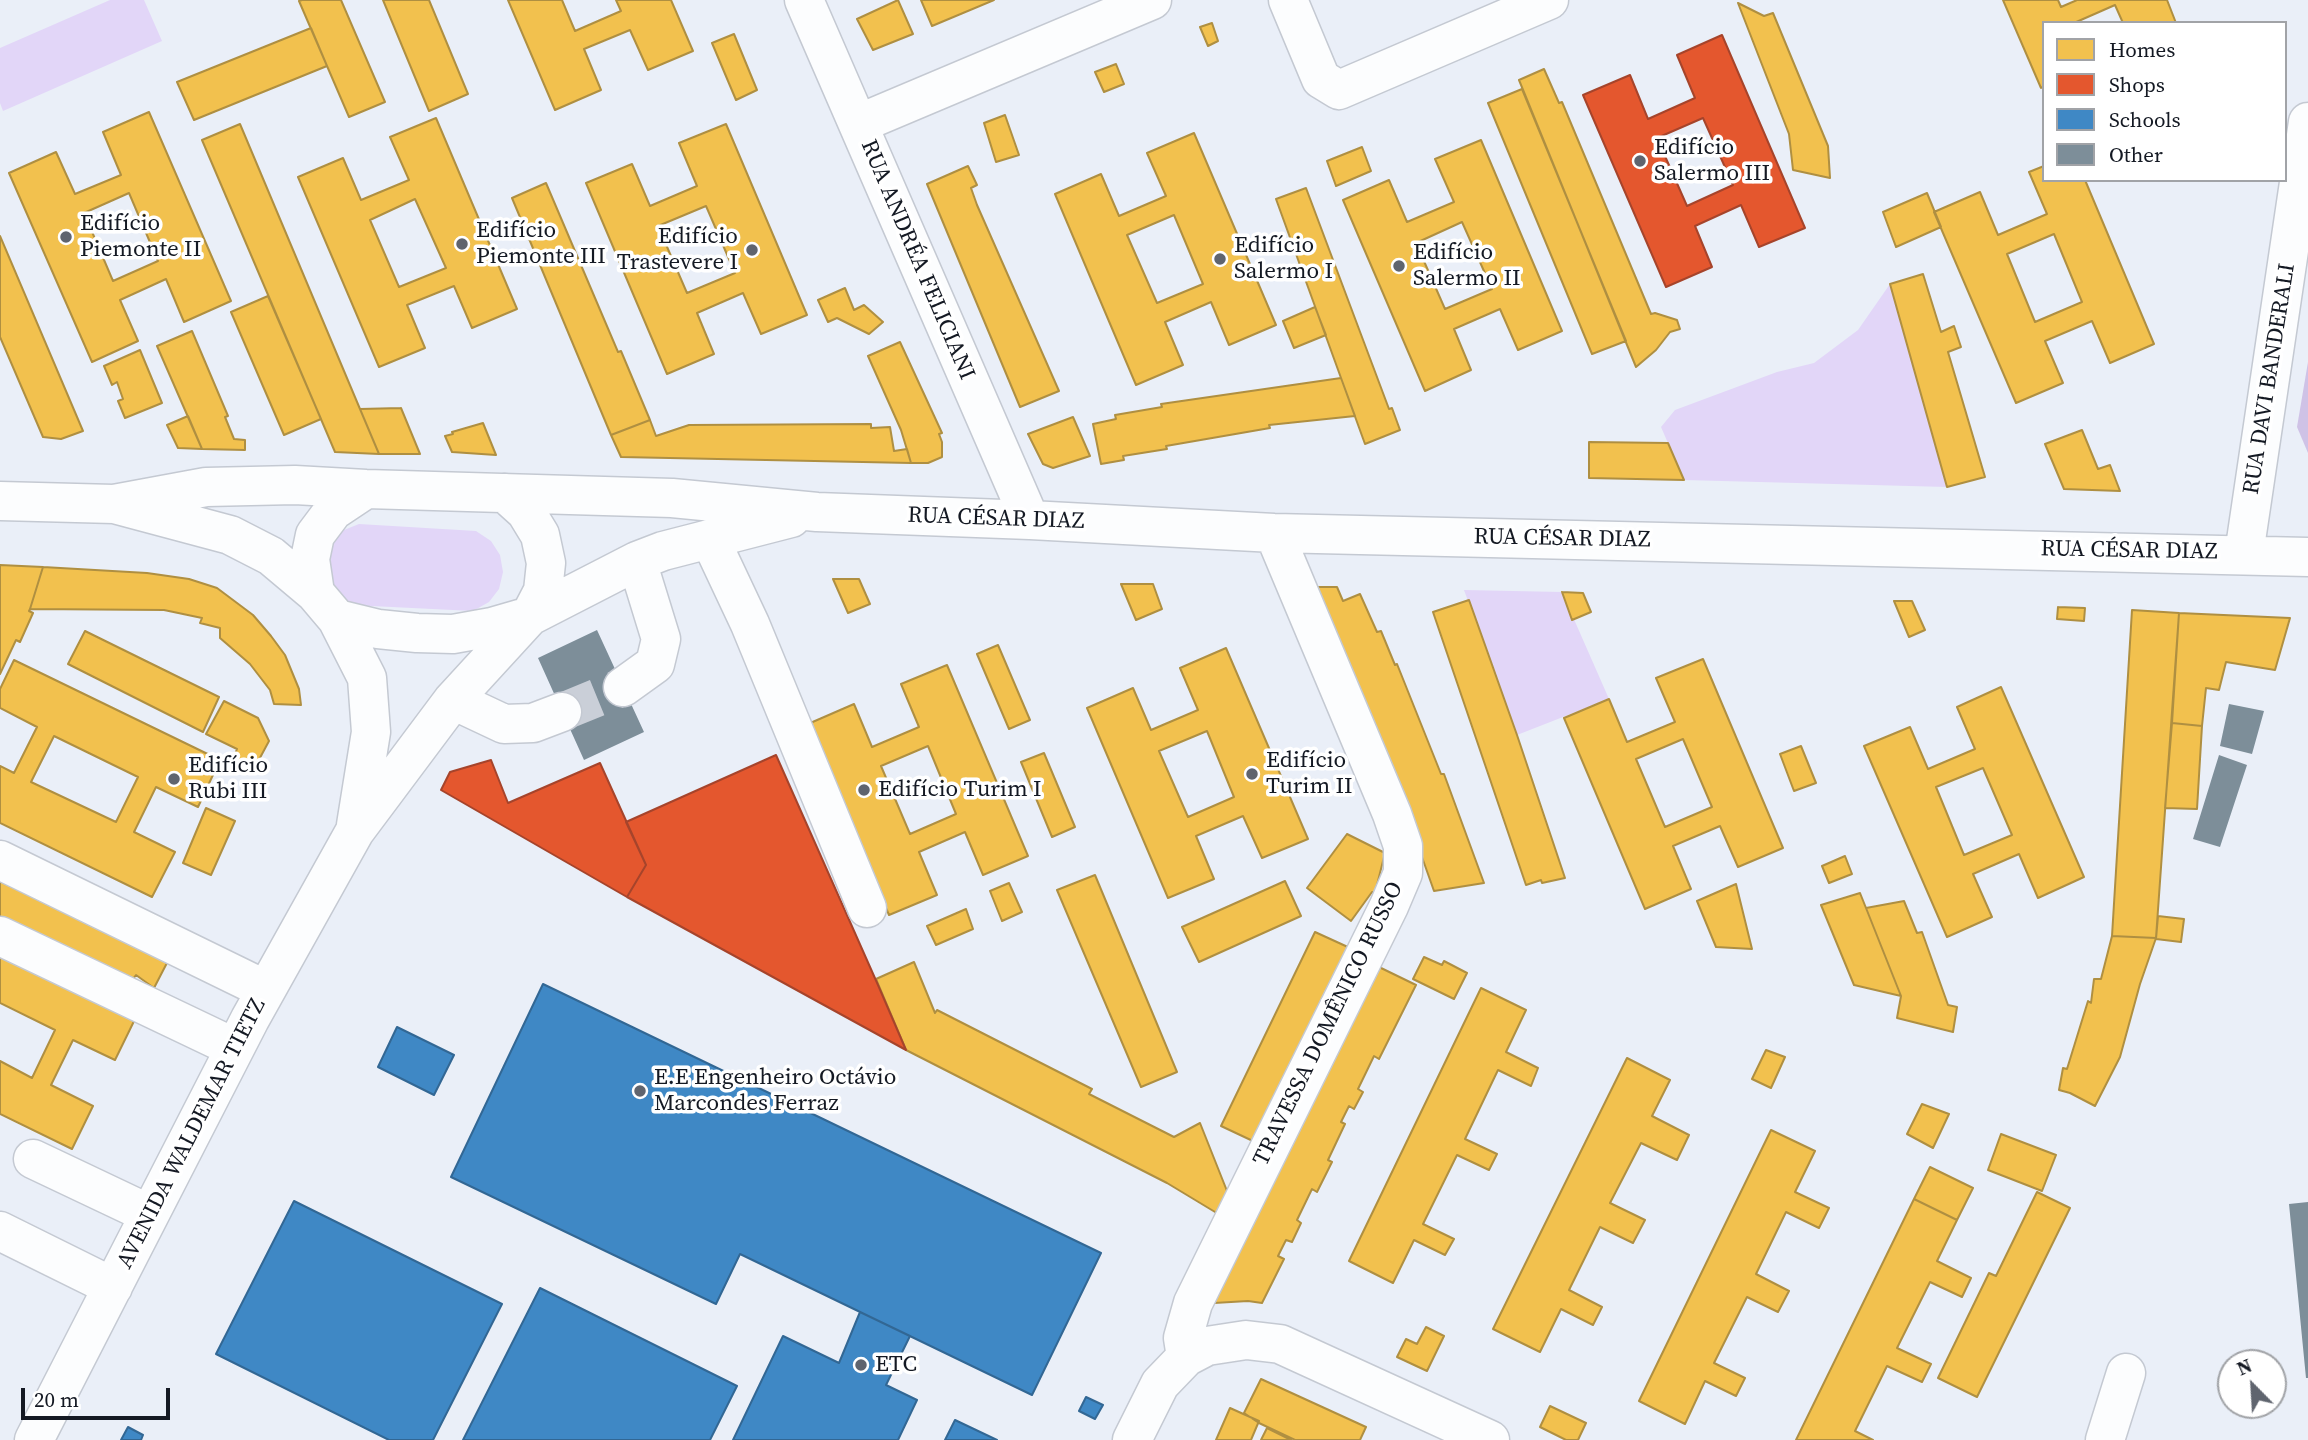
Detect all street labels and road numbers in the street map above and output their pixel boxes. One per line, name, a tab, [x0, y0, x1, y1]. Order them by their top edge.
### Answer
street label: RUA ANDRÉA FELICIANI	[854, 136, 980, 384]
street label: RUA DAVI BANDERALI	[2238, 261, 2302, 497]
street label: RUA CÉSAR DIAZ	[907, 502, 1085, 536]
street label: RUA CÉSAR DIAZ	[1473, 524, 1651, 554]
street label: RUA CÉSAR DIAZ	[2040, 536, 2218, 566]
street label: TRAVESSA DOMÊNICO RUSSO	[1248, 878, 1410, 1170]
street label: AVENIDA WALDEMAR TIETZ	[112, 994, 272, 1274]

